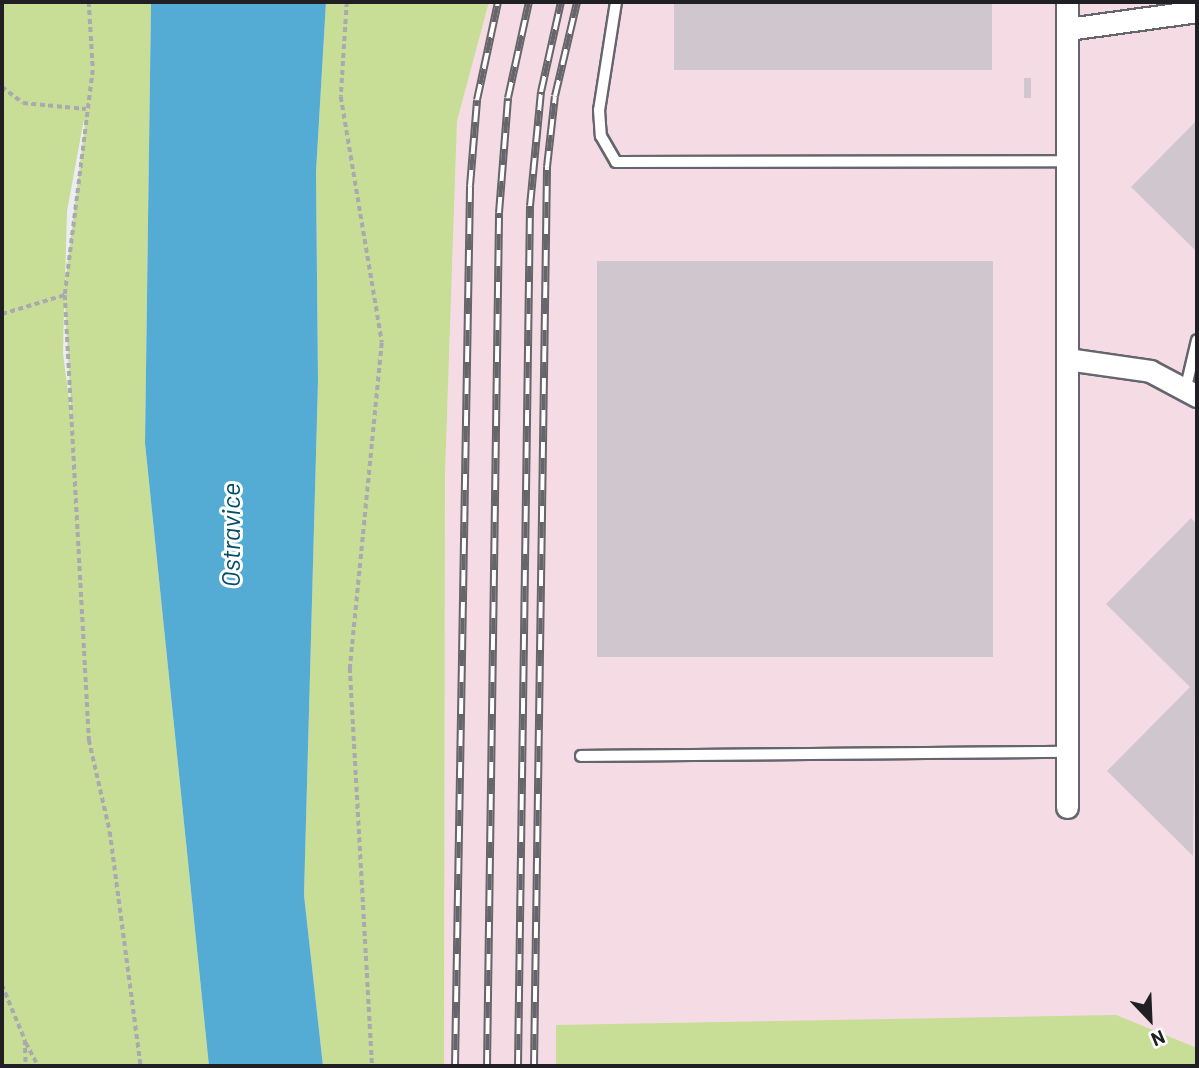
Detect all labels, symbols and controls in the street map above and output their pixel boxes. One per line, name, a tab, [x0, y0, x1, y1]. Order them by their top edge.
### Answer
water label: Ostravice	[214, 483, 246, 587]
north arrow	[1115, 984, 1185, 1054]
text: N	[1148, 1026, 1169, 1052]

